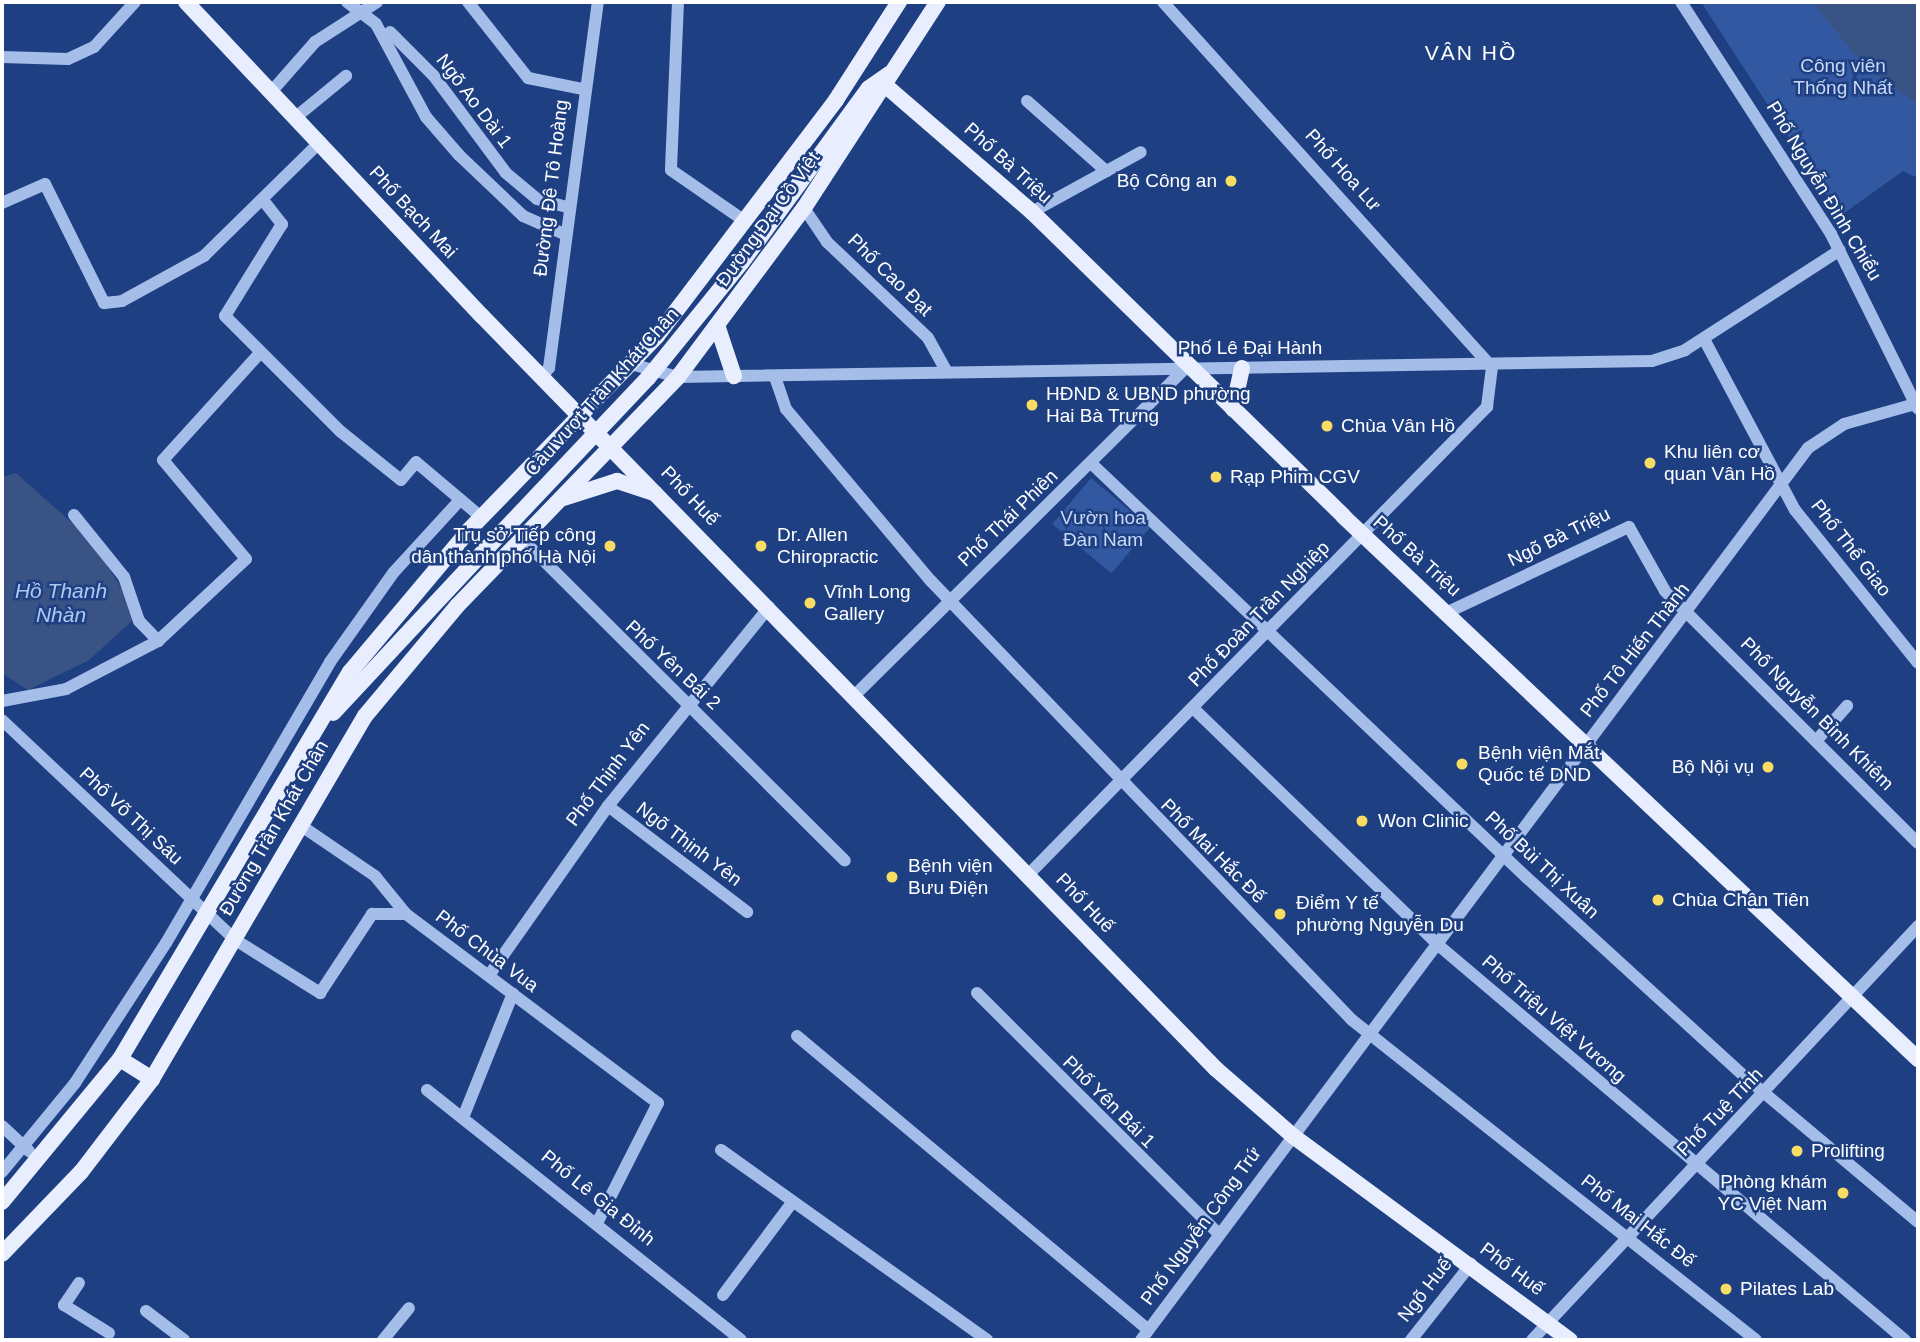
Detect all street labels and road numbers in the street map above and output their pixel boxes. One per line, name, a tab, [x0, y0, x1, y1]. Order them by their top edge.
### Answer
street label: Ngõ Ao Dài 1	[431, 49, 517, 153]
street label: Phố Nguyễn Đình Chiểu	[1761, 97, 1887, 285]
street label: Đường Đê Tô Hoàng	[529, 98, 573, 278]
street label: Phố Bà Triệu	[959, 118, 1057, 208]
street label: Phố Hoa Lư	[1300, 124, 1386, 216]
street label: Đường Đại Cồ Việt	[711, 147, 825, 291]
street label: Phố Bạch Mai	[364, 161, 462, 263]
street label: Phố Cao Đạt	[843, 229, 937, 321]
street label: Cầu vượt Trần Khát Chân	[520, 303, 684, 481]
street label: Phố Lê Đại Hành	[1178, 337, 1322, 359]
street label: Phố Huế	[656, 461, 724, 531]
street label: Phố Thái Phiên	[953, 465, 1063, 571]
street label: Phố Thể Giao	[1806, 495, 1896, 601]
street label: Ngõ Bà Triệu	[1504, 502, 1614, 572]
street label: Phố Bà Triệu	[1368, 511, 1466, 601]
street label: Phố Đoàn Trần Nghiệp	[1184, 536, 1334, 692]
street label: Phố Tô Hiến Thành	[1575, 578, 1695, 722]
street label: Phố Yên Bái 2	[621, 615, 725, 715]
street label: Phố Nguyễn Bỉnh Khiêm	[1736, 633, 1898, 795]
street label: Phố Thịnh Yên	[561, 717, 655, 831]
street label: Đường Trần Khát Chân	[214, 736, 334, 920]
street label: Phố Võ Thị Sáu	[75, 762, 187, 870]
street label: Phố Mai Hắc Đế	[1156, 794, 1270, 908]
street label: Ngõ Thịnh Yên	[632, 797, 746, 891]
street label: Phố Bùi Thị Xuân	[1480, 806, 1604, 924]
street label: Phố Huế	[1051, 868, 1119, 938]
street label: Phố Chùa Vua	[431, 905, 543, 997]
street label: Phố Triệu Việt Vương	[1477, 950, 1631, 1088]
street label: Phố Yên Bái 1	[1058, 1051, 1160, 1153]
street label: Phố Tuệ Tĩnh	[1672, 1063, 1768, 1161]
street label: Phố Nguyễn Công Trứ	[1136, 1142, 1266, 1310]
street label: Phố Lê Gia Đỉnh	[537, 1145, 659, 1251]
street label: Phố Mai Hắc Đế	[1576, 1169, 1700, 1273]
street label: Phố Huế	[1476, 1238, 1548, 1300]
street label: Ngõ Huế	[1393, 1253, 1457, 1327]

